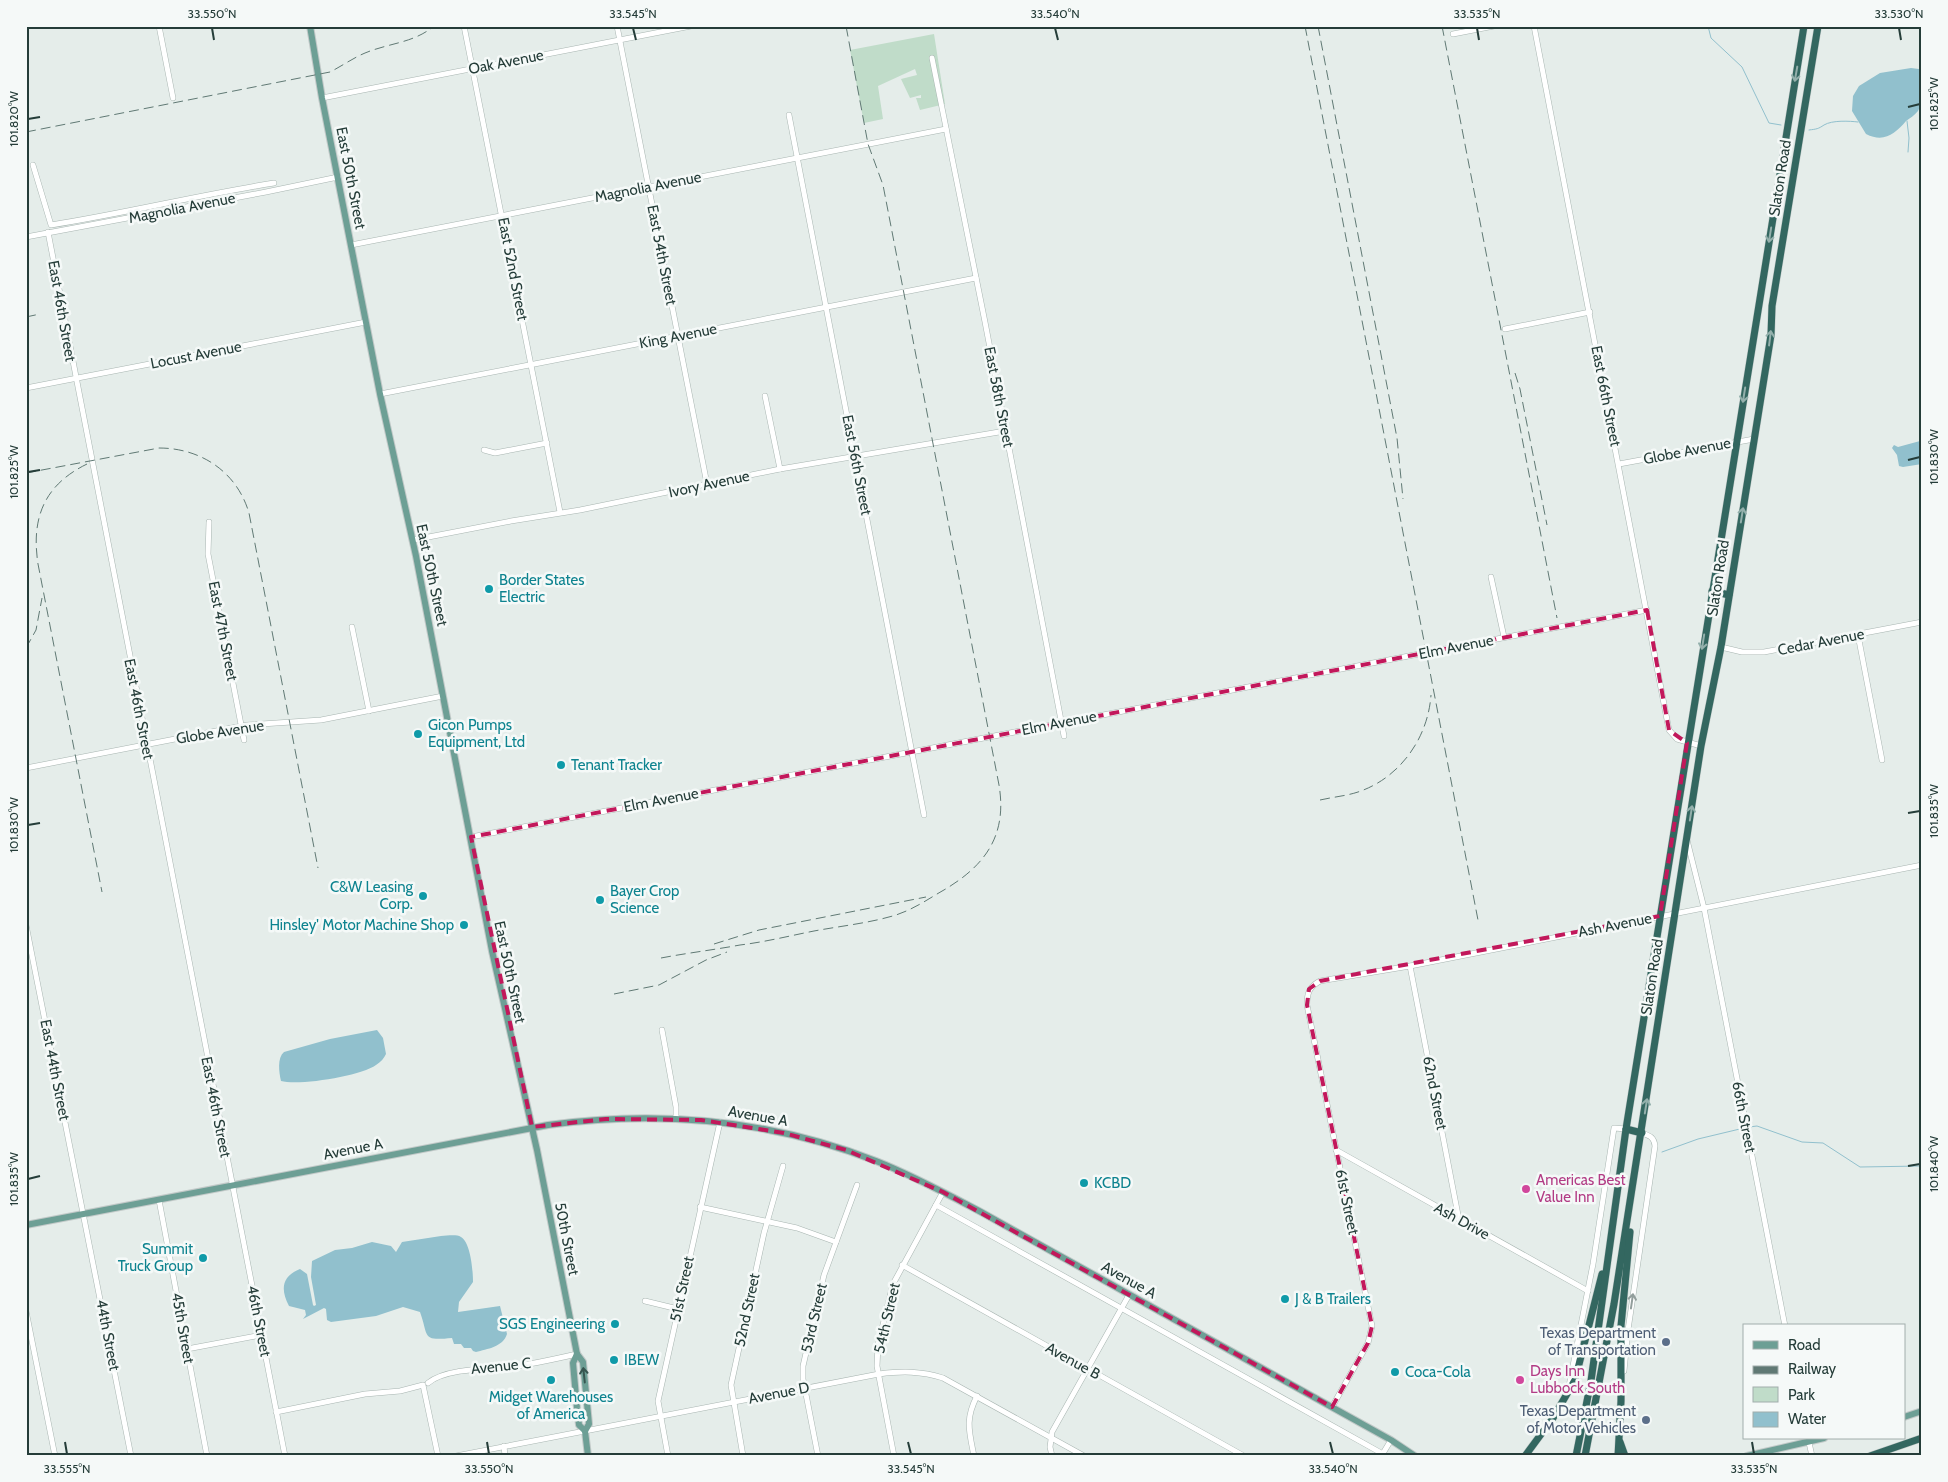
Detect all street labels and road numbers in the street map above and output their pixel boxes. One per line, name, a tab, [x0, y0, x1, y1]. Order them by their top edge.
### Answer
street label: Oak Avenue	[467, 46, 545, 78]
street label: East 50th Street	[332, 125, 370, 231]
street label: Slaton Road	[1765, 139, 1795, 217]
street label: Magnolia Avenue	[593, 168, 703, 206]
street label: Magnolia Avenue	[127, 189, 237, 227]
street label: East 54th Street	[643, 203, 681, 307]
street label: East 52nd Street	[494, 216, 532, 322]
street label: East 46th Street	[44, 259, 80, 363]
street label: King Avenue	[638, 320, 719, 352]
street label: Locust Avenue	[149, 337, 243, 373]
street label: East 66th Street	[1587, 344, 1625, 448]
street label: East 58th Street	[980, 345, 1018, 449]
street label: East 56th Street	[838, 413, 876, 517]
street label: Globe Avenue	[1642, 434, 1733, 468]
street label: Ivory Avenue	[667, 467, 751, 501]
street label: East 50th Street	[412, 522, 452, 628]
street label: Slaton Road	[1703, 539, 1733, 617]
street label: East 47th Street	[204, 579, 242, 683]
street label: Cedar Avenue	[1776, 625, 1866, 659]
street label: Elm Avenue	[1417, 631, 1495, 663]
street label: East 46th Street	[120, 657, 158, 761]
street label: Elm Avenue	[1020, 707, 1098, 739]
street label: Globe Avenue	[175, 716, 265, 748]
street label: Elm Avenue	[622, 784, 700, 816]
street label: Ash Avenue	[1577, 909, 1654, 941]
street label: East 50th Street	[490, 919, 530, 1025]
street label: Slaton Road	[1637, 938, 1667, 1016]
street label: East 44th Street	[36, 1018, 74, 1122]
street label: 62nd Street	[1419, 1054, 1451, 1132]
street label: East 46th Street	[197, 1055, 235, 1159]
street label: 66th Street	[1728, 1080, 1760, 1154]
street label: Avenue A	[727, 1102, 790, 1130]
street label: Avenue A	[322, 1134, 385, 1164]
street label: 61st Street	[1331, 1168, 1363, 1236]
street label: Ash Drive	[1431, 1198, 1493, 1244]
street label: 50th Street	[551, 1201, 583, 1277]
street label: 51st Street	[666, 1255, 698, 1323]
street label: Avenue A	[1098, 1258, 1160, 1303]
street label: 52nd Street	[730, 1272, 764, 1348]
street label: 53rd Street	[797, 1281, 831, 1355]
street label: 54th Street	[870, 1281, 904, 1355]
street label: 46th Street	[243, 1284, 275, 1358]
street label: 45th Street	[168, 1291, 198, 1365]
street label: 44th Street	[92, 1298, 124, 1372]
street label: Avenue B	[1042, 1339, 1104, 1383]
street label: Avenue C	[470, 1354, 532, 1378]
street label: Avenue D	[747, 1378, 811, 1408]

